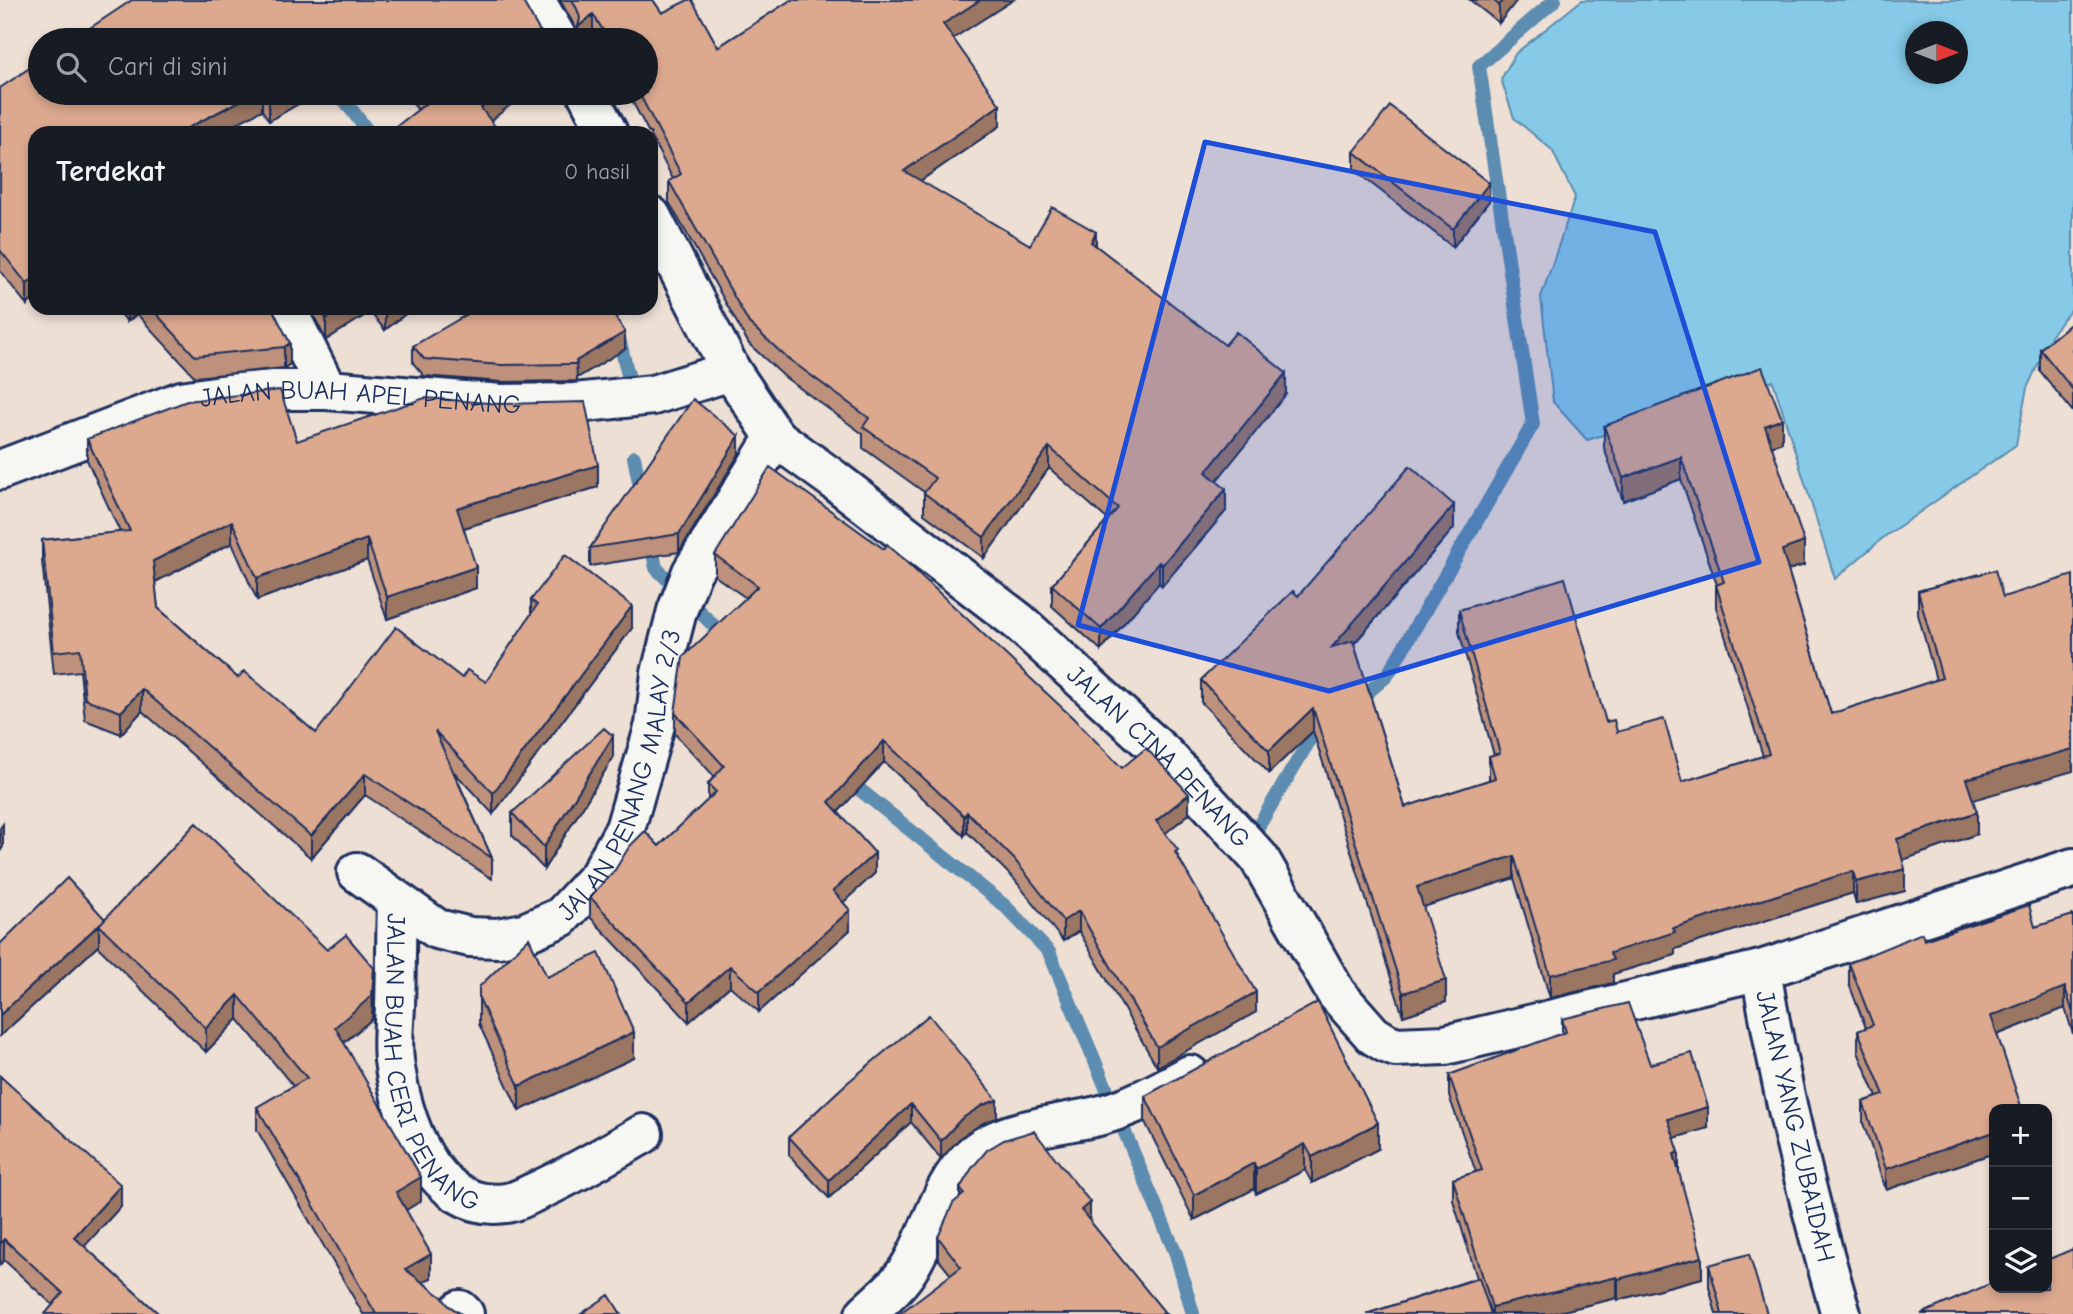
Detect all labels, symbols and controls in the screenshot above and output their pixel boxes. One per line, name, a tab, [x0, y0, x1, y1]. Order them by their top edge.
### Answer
north arrow	[1905, 21, 1968, 84]
search box	[28, 28, 658, 105]
icon: search	[52, 48, 90, 86]
text: Cari di sini	[108, 52, 228, 82]
text: Terdekat	[56, 154, 165, 189]
text: 0 hasil	[564, 158, 630, 185]
street label: JALAN BUAH APEL PENANG	[198, 376, 522, 420]
street label: JALAN PENANG MALAY 2/3	[552, 626, 688, 927]
street label: JALAN CINA PENANG	[1061, 659, 1256, 854]
street label: JALAN BUAH CERI PENANG	[377, 913, 484, 1218]
street label: JALAN YANG ZUBAIDAH	[1749, 987, 1841, 1265]
map controls	[1989, 1104, 2052, 1293]
button: +	[1989, 1104, 2052, 1167]
button: −	[1989, 1167, 2052, 1230]
button: layers	[1989, 1230, 2052, 1293]

